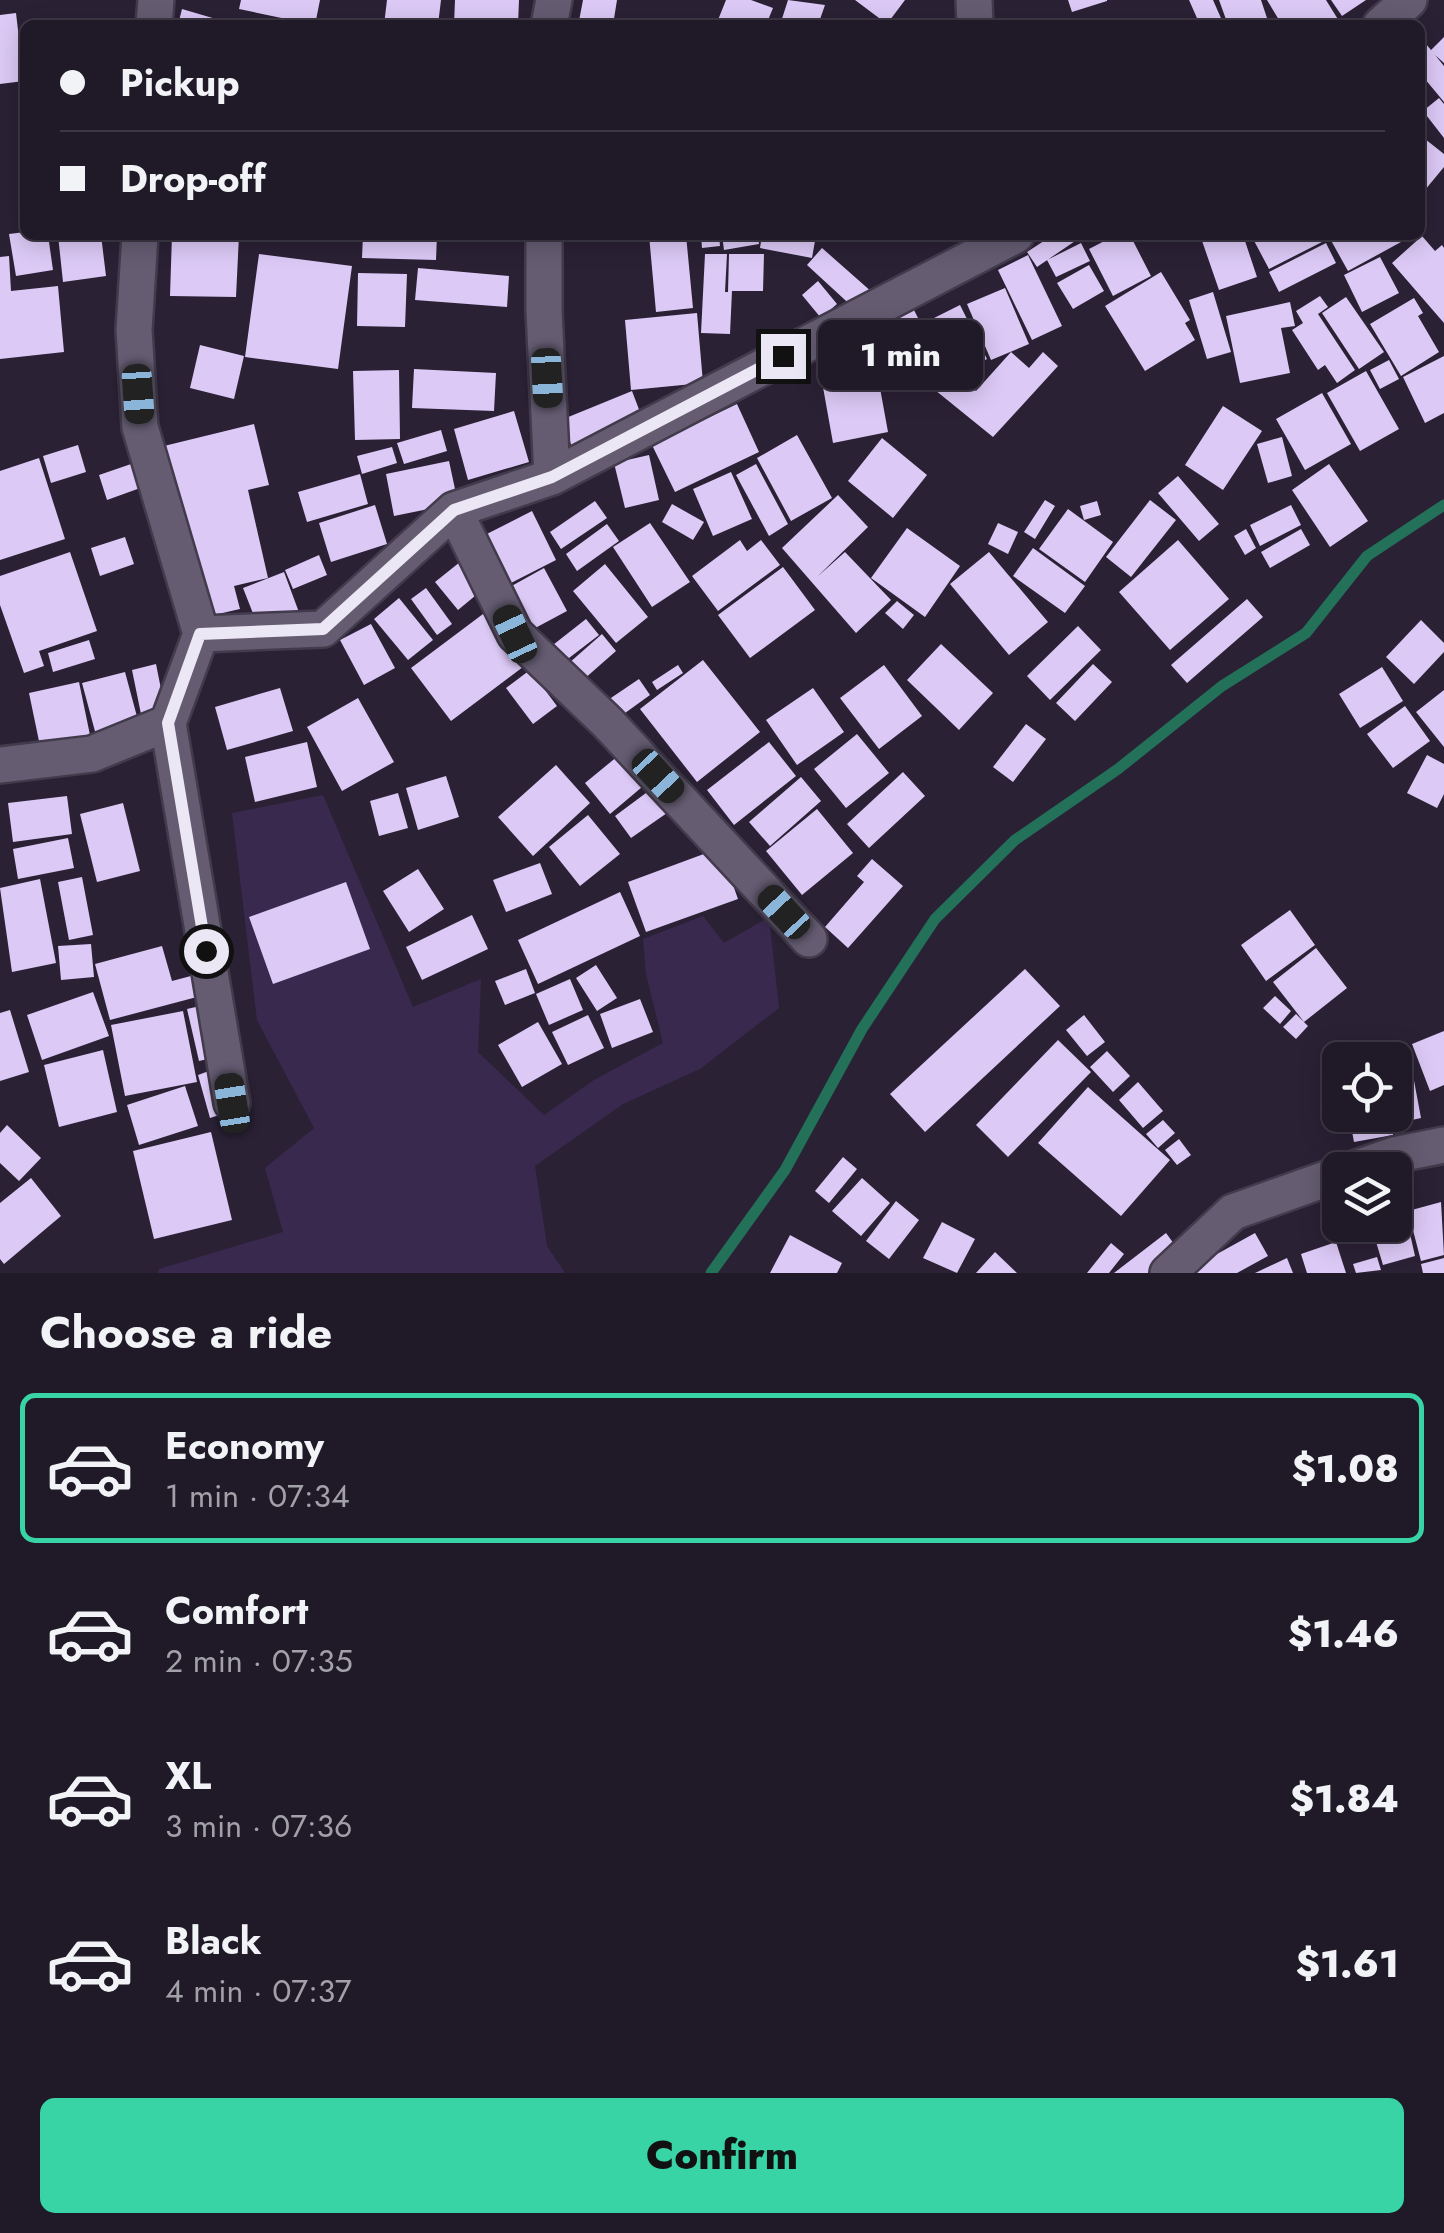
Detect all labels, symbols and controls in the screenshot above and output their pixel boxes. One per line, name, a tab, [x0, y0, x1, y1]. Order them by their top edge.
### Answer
text: Pickup	[120, 55, 240, 110]
text: Drop-off	[120, 151, 266, 206]
callout: 1 min	[818, 321, 983, 391]
text: 1 min	[860, 332, 941, 378]
route end	[761, 334, 806, 379]
car	[530, 347, 564, 409]
car	[121, 363, 155, 425]
car	[489, 600, 541, 668]
car	[627, 744, 689, 808]
car	[753, 880, 815, 944]
route start	[184, 929, 229, 974]
map controls	[1322, 1042, 1412, 1242]
button: locate	[1322, 1042, 1412, 1132]
car	[212, 1071, 252, 1135]
button: layers	[1322, 1152, 1412, 1242]
text: Choose a ride	[40, 1300, 332, 1365]
text: Economy	[165, 1418, 324, 1473]
icon: car	[45, 1423, 135, 1513]
text: $1.08	[1292, 1441, 1399, 1496]
text: 1 min · 07:34	[165, 1473, 350, 1519]
text: Comfort	[165, 1583, 308, 1638]
icon: car	[45, 1588, 135, 1678]
text: $1.46	[1288, 1606, 1399, 1661]
text: 2 min · 07:35	[165, 1638, 353, 1684]
text: XL	[165, 1748, 211, 1803]
icon: car	[45, 1753, 135, 1843]
text: $1.84	[1290, 1771, 1399, 1826]
text: 3 min · 07:36	[165, 1803, 352, 1849]
text: Black	[165, 1913, 262, 1968]
icon: car	[45, 1918, 135, 2008]
text: $1.61	[1296, 1936, 1399, 1991]
text: 4 min · 07:37	[165, 1968, 352, 2014]
button: Confirm	[40, 2098, 1404, 2213]

